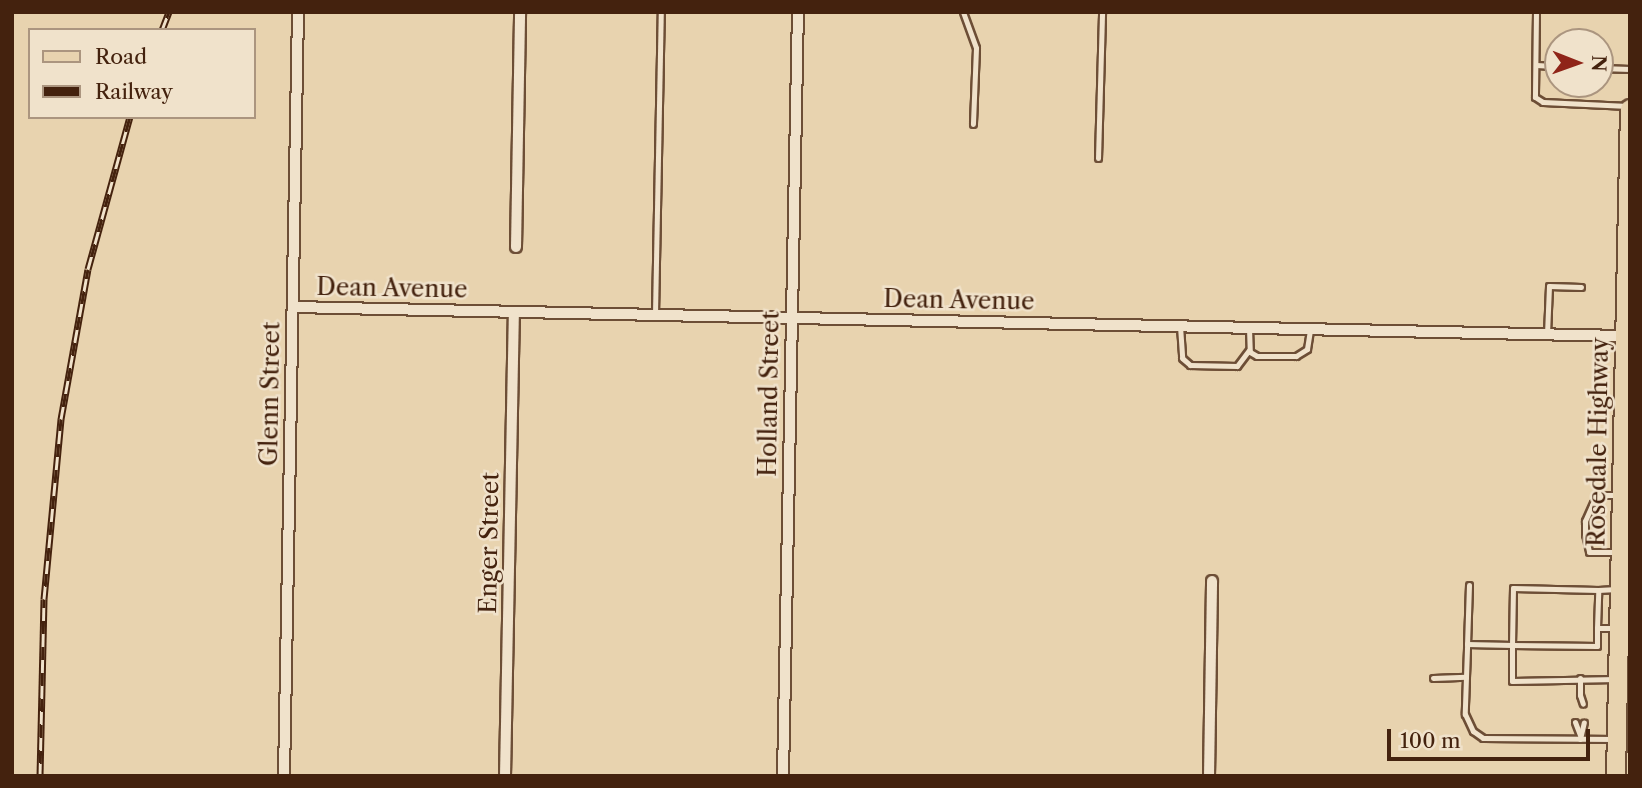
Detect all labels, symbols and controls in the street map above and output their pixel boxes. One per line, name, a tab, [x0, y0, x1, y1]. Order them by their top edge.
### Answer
legend	[28, 28, 256, 119]
north arrow	[1544, 28, 1614, 98]
text: Road	[95, 44, 147, 69]
text: N	[1587, 55, 1610, 72]
text: Railway	[95, 79, 173, 104]
street label: Dean Avenue	[316, 272, 468, 304]
street label: Dean Avenue	[883, 284, 1035, 316]
street label: Holland Street	[753, 311, 785, 477]
street label: Glenn Street	[254, 322, 286, 466]
street label: Rosedale Highway	[1582, 337, 1614, 547]
street label: Enger Street	[473, 472, 505, 614]
scale bar	[1390, 714, 1593, 758]
text: 100 m	[1400, 728, 1461, 753]

